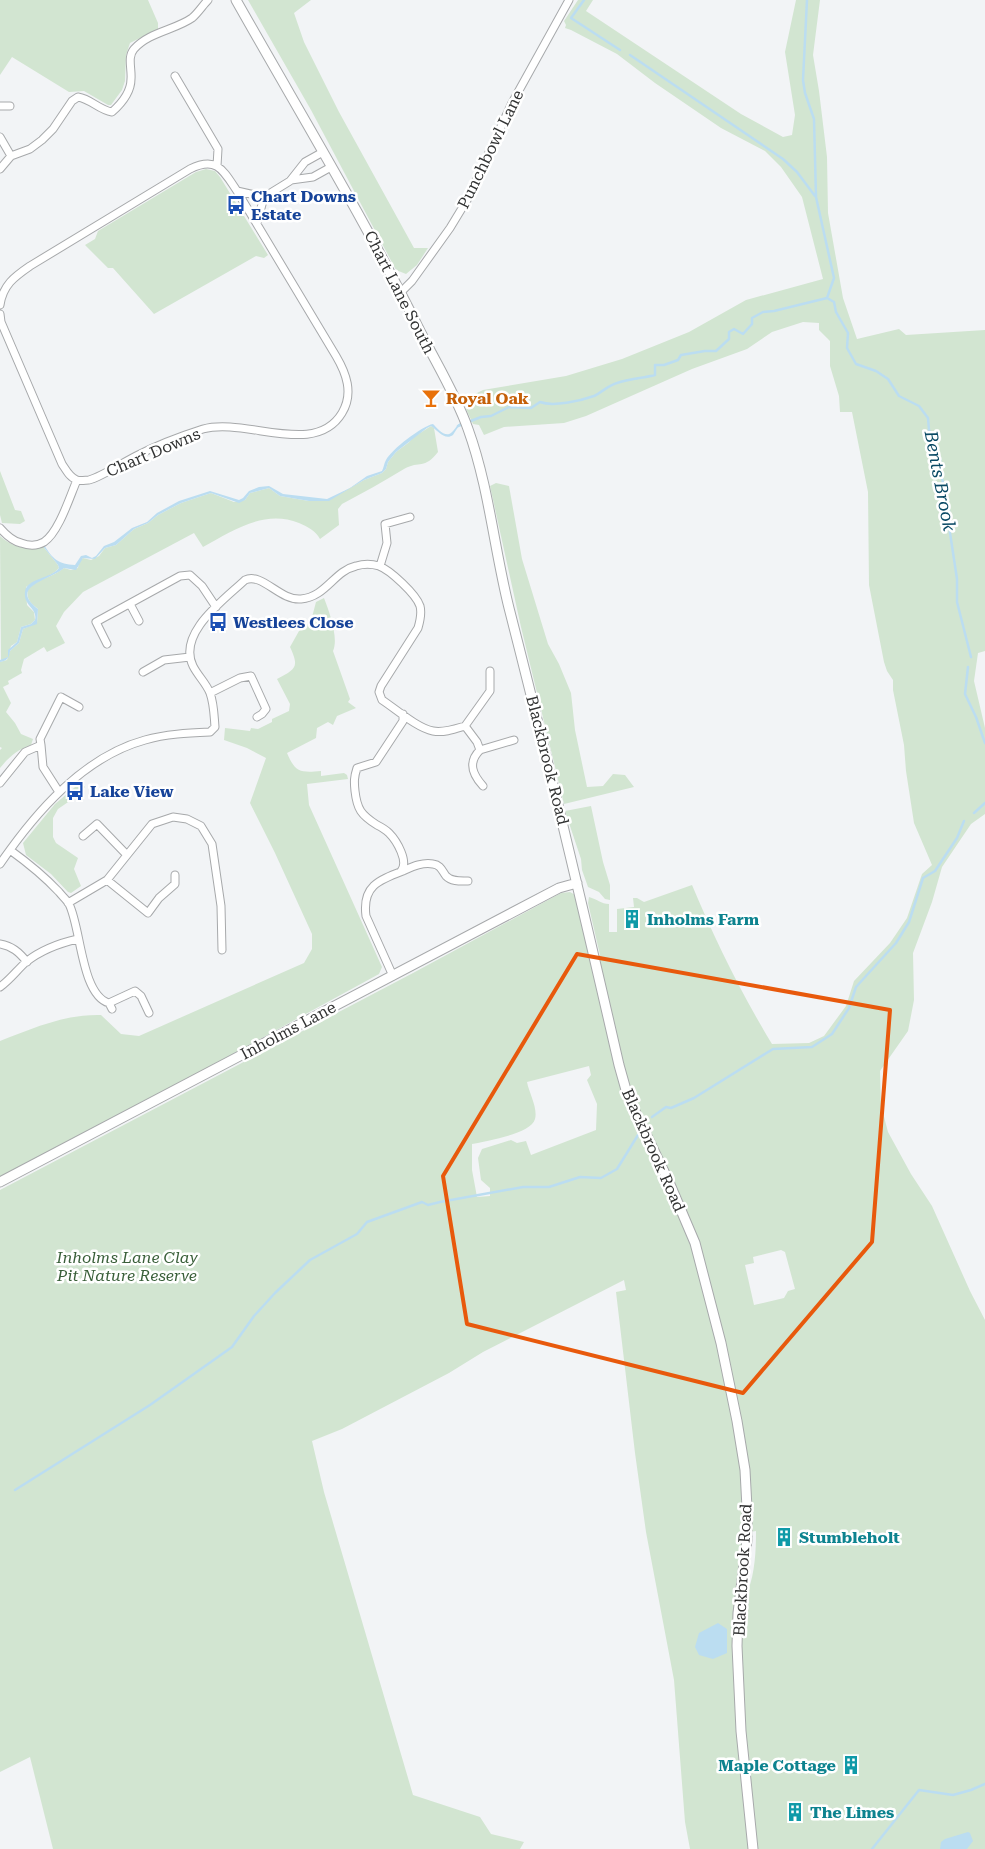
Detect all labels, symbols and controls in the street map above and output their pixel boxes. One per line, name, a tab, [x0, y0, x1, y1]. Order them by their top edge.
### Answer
street label: Punchbowl Lane	[453, 87, 528, 212]
place label: Chart Downs Estate	[251, 187, 356, 224]
bus stop icon: Chart Downs Estate	[225, 194, 247, 216]
street label: Chart Lane South	[360, 228, 439, 357]
bar icon: Royal Oak	[420, 387, 442, 409]
place label: Royal Oak	[446, 389, 529, 408]
street label: Chart Downs	[103, 424, 203, 481]
water label: Bents Brook	[920, 428, 961, 533]
bus stop icon: Westlees Close	[207, 611, 229, 633]
place label: Westlees Close	[233, 613, 354, 632]
street label: Blackbrook Road	[522, 693, 573, 827]
bus stop icon: Lake View	[64, 780, 86, 802]
place label: Lake View	[90, 782, 174, 801]
building icon: Inholms Farm	[621, 908, 643, 930]
place label: Inholms Farm	[647, 910, 760, 929]
street label: Inholms Lane	[237, 997, 339, 1064]
street label: Blackbrook Road	[618, 1086, 689, 1215]
park label: Inholms Lane Clay Pit Nature Reserve	[55, 1248, 198, 1285]
street label: Blackbrook Road	[730, 1503, 755, 1637]
building icon: Stumbleholt	[773, 1526, 795, 1548]
place label: Stumbleholt	[799, 1528, 900, 1547]
building icon: Maple Cottage	[840, 1754, 862, 1776]
place label: Maple Cottage	[718, 1756, 836, 1775]
building icon: The Limes	[784, 1801, 806, 1823]
place label: The Limes	[810, 1803, 894, 1822]

